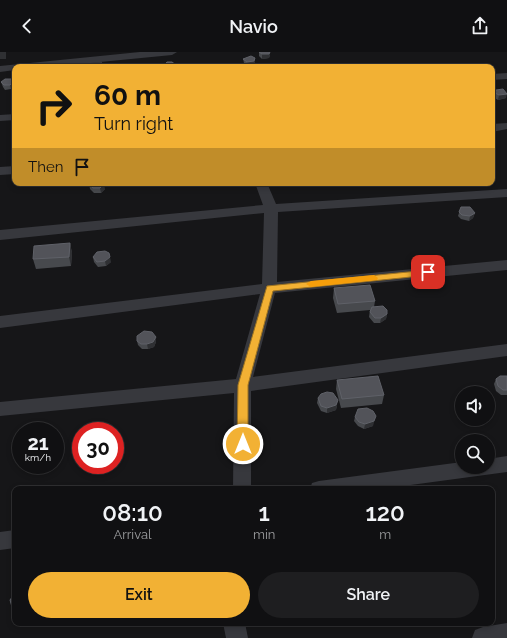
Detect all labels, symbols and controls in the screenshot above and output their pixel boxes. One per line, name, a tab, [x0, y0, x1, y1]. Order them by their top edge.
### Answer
icon: back	[16, 15, 38, 37]
icon: share	[469, 15, 491, 37]
text: Navio	[229, 16, 278, 37]
text: 60 m	[94, 79, 161, 112]
icon: right	[28, 80, 80, 132]
text: Turn right	[94, 113, 173, 134]
icon: arrive	[71, 156, 93, 178]
text: Then	[28, 158, 63, 176]
pin	[411, 255, 445, 289]
icon: arrive	[417, 261, 439, 283]
map controls	[455, 386, 495, 474]
button: sound	[455, 386, 495, 426]
speed limit sign: 30	[72, 422, 124, 474]
position arrow	[222, 423, 264, 465]
text: 21	[27, 431, 49, 455]
button: search	[455, 434, 495, 474]
text: km/h	[25, 452, 51, 463]
text: 08:10	[102, 498, 163, 527]
text: 1	[259, 498, 270, 527]
text: 120	[366, 498, 405, 527]
text: Arrival	[113, 527, 152, 542]
text: min	[253, 527, 275, 542]
text: m	[379, 527, 391, 542]
button: Exit	[28, 572, 250, 618]
button: Share	[258, 572, 479, 618]

